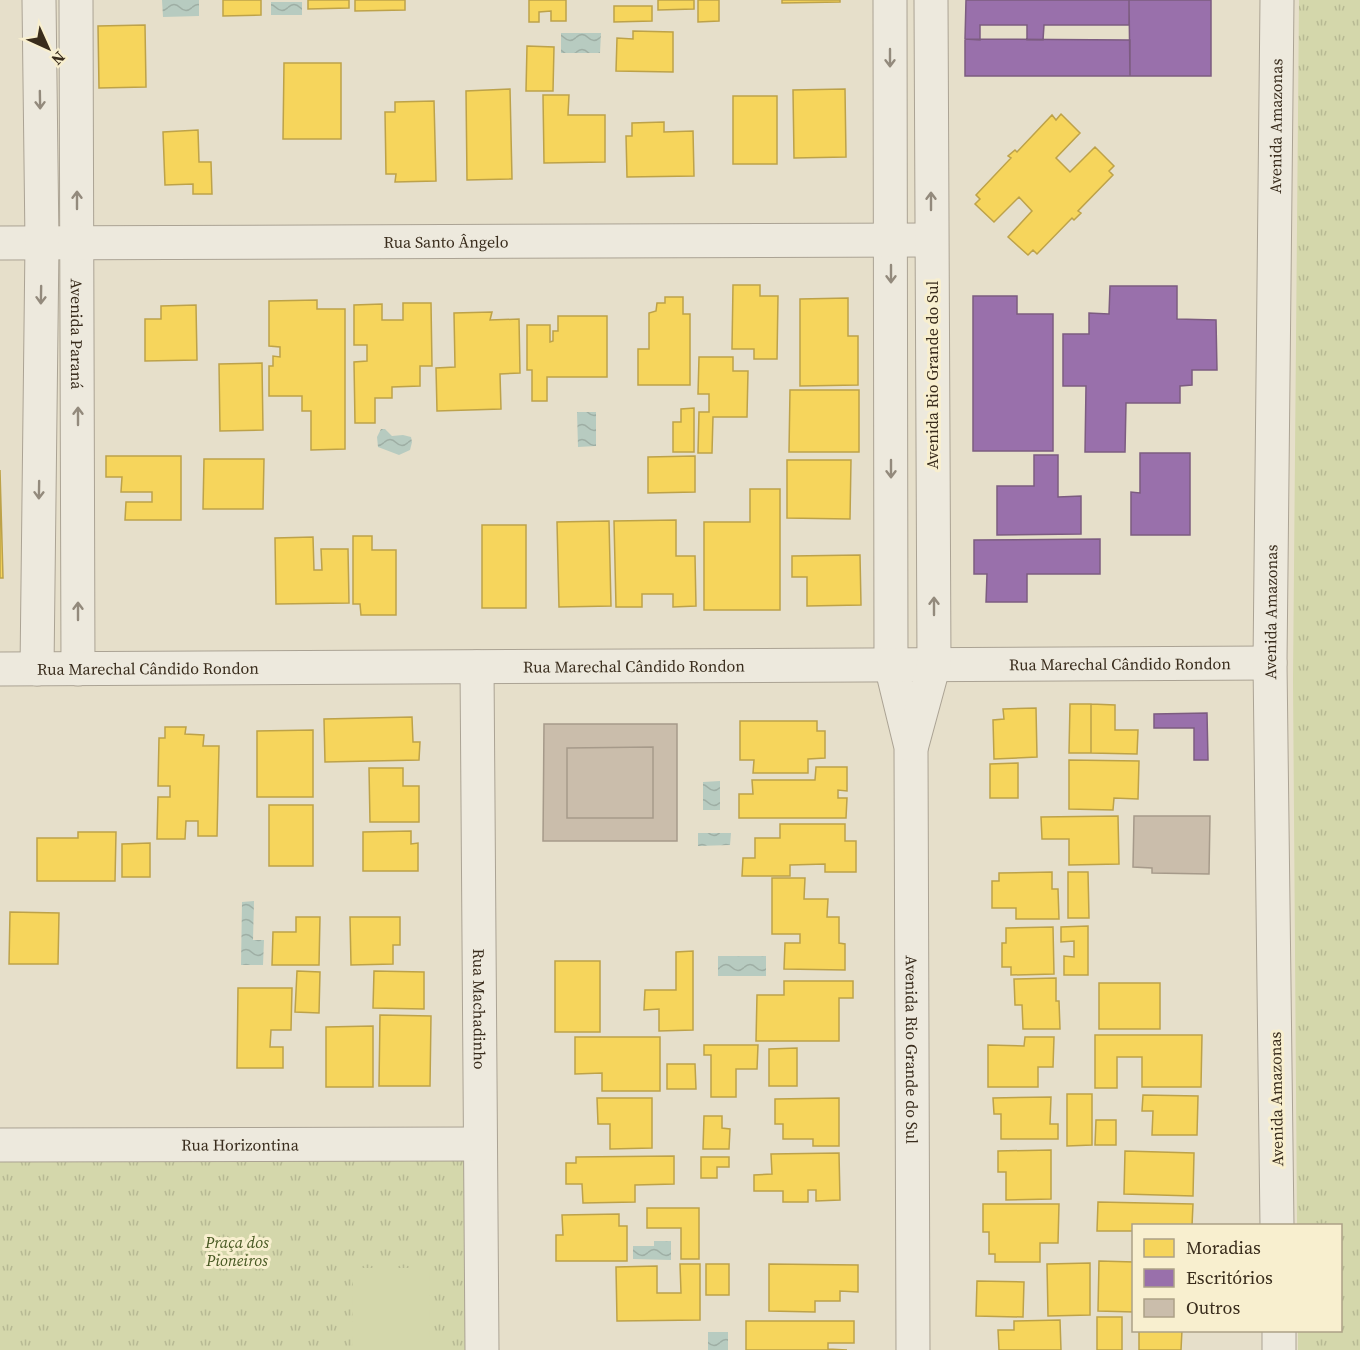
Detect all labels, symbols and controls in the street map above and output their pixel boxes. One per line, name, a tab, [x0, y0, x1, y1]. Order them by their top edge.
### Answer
north arrow	[18, 18, 78, 78]
text: N	[46, 47, 71, 71]
one-way arrow	[884, 48, 896, 68]
street label: Avenida Amazonas	[1264, 58, 1287, 194]
one-way arrow	[34, 90, 46, 110]
one-way arrow	[72, 190, 83, 210]
one-way arrow	[925, 191, 937, 211]
street label: Rua Santo Ângelo	[383, 230, 509, 253]
one-way arrow	[885, 264, 897, 284]
street label: Avenida Paraná	[66, 278, 88, 390]
street label: Avenida Rio Grande do Sul	[921, 281, 943, 469]
one-way arrow	[35, 285, 47, 305]
one-way arrow	[72, 406, 84, 426]
one-way arrow	[885, 459, 897, 479]
one-way arrow	[33, 480, 45, 500]
street label: Avenida Amazonas	[1259, 544, 1282, 680]
one-way arrow	[928, 596, 940, 616]
one-way arrow	[72, 601, 84, 621]
street label: Rua Marechal Cândido Rondon	[1009, 652, 1231, 675]
street label: Rua Marechal Cândido Rondon	[523, 654, 745, 678]
street label: Rua Marechal Cândido Rondon	[37, 657, 259, 680]
street label: Rua Machadinho	[468, 948, 491, 1070]
street label: Avenida Rio Grande do Sul	[901, 955, 923, 1144]
street label: Avenida Amazonas	[1264, 1031, 1288, 1167]
street label: Rua Horizontina	[181, 1133, 300, 1156]
legend	[1132, 1224, 1342, 1332]
park label: Praça dos Pioneiros	[204, 1231, 269, 1271]
text: Moradias	[1186, 1235, 1261, 1260]
text: Escritórios	[1186, 1265, 1273, 1290]
text: Outros	[1186, 1295, 1240, 1320]

